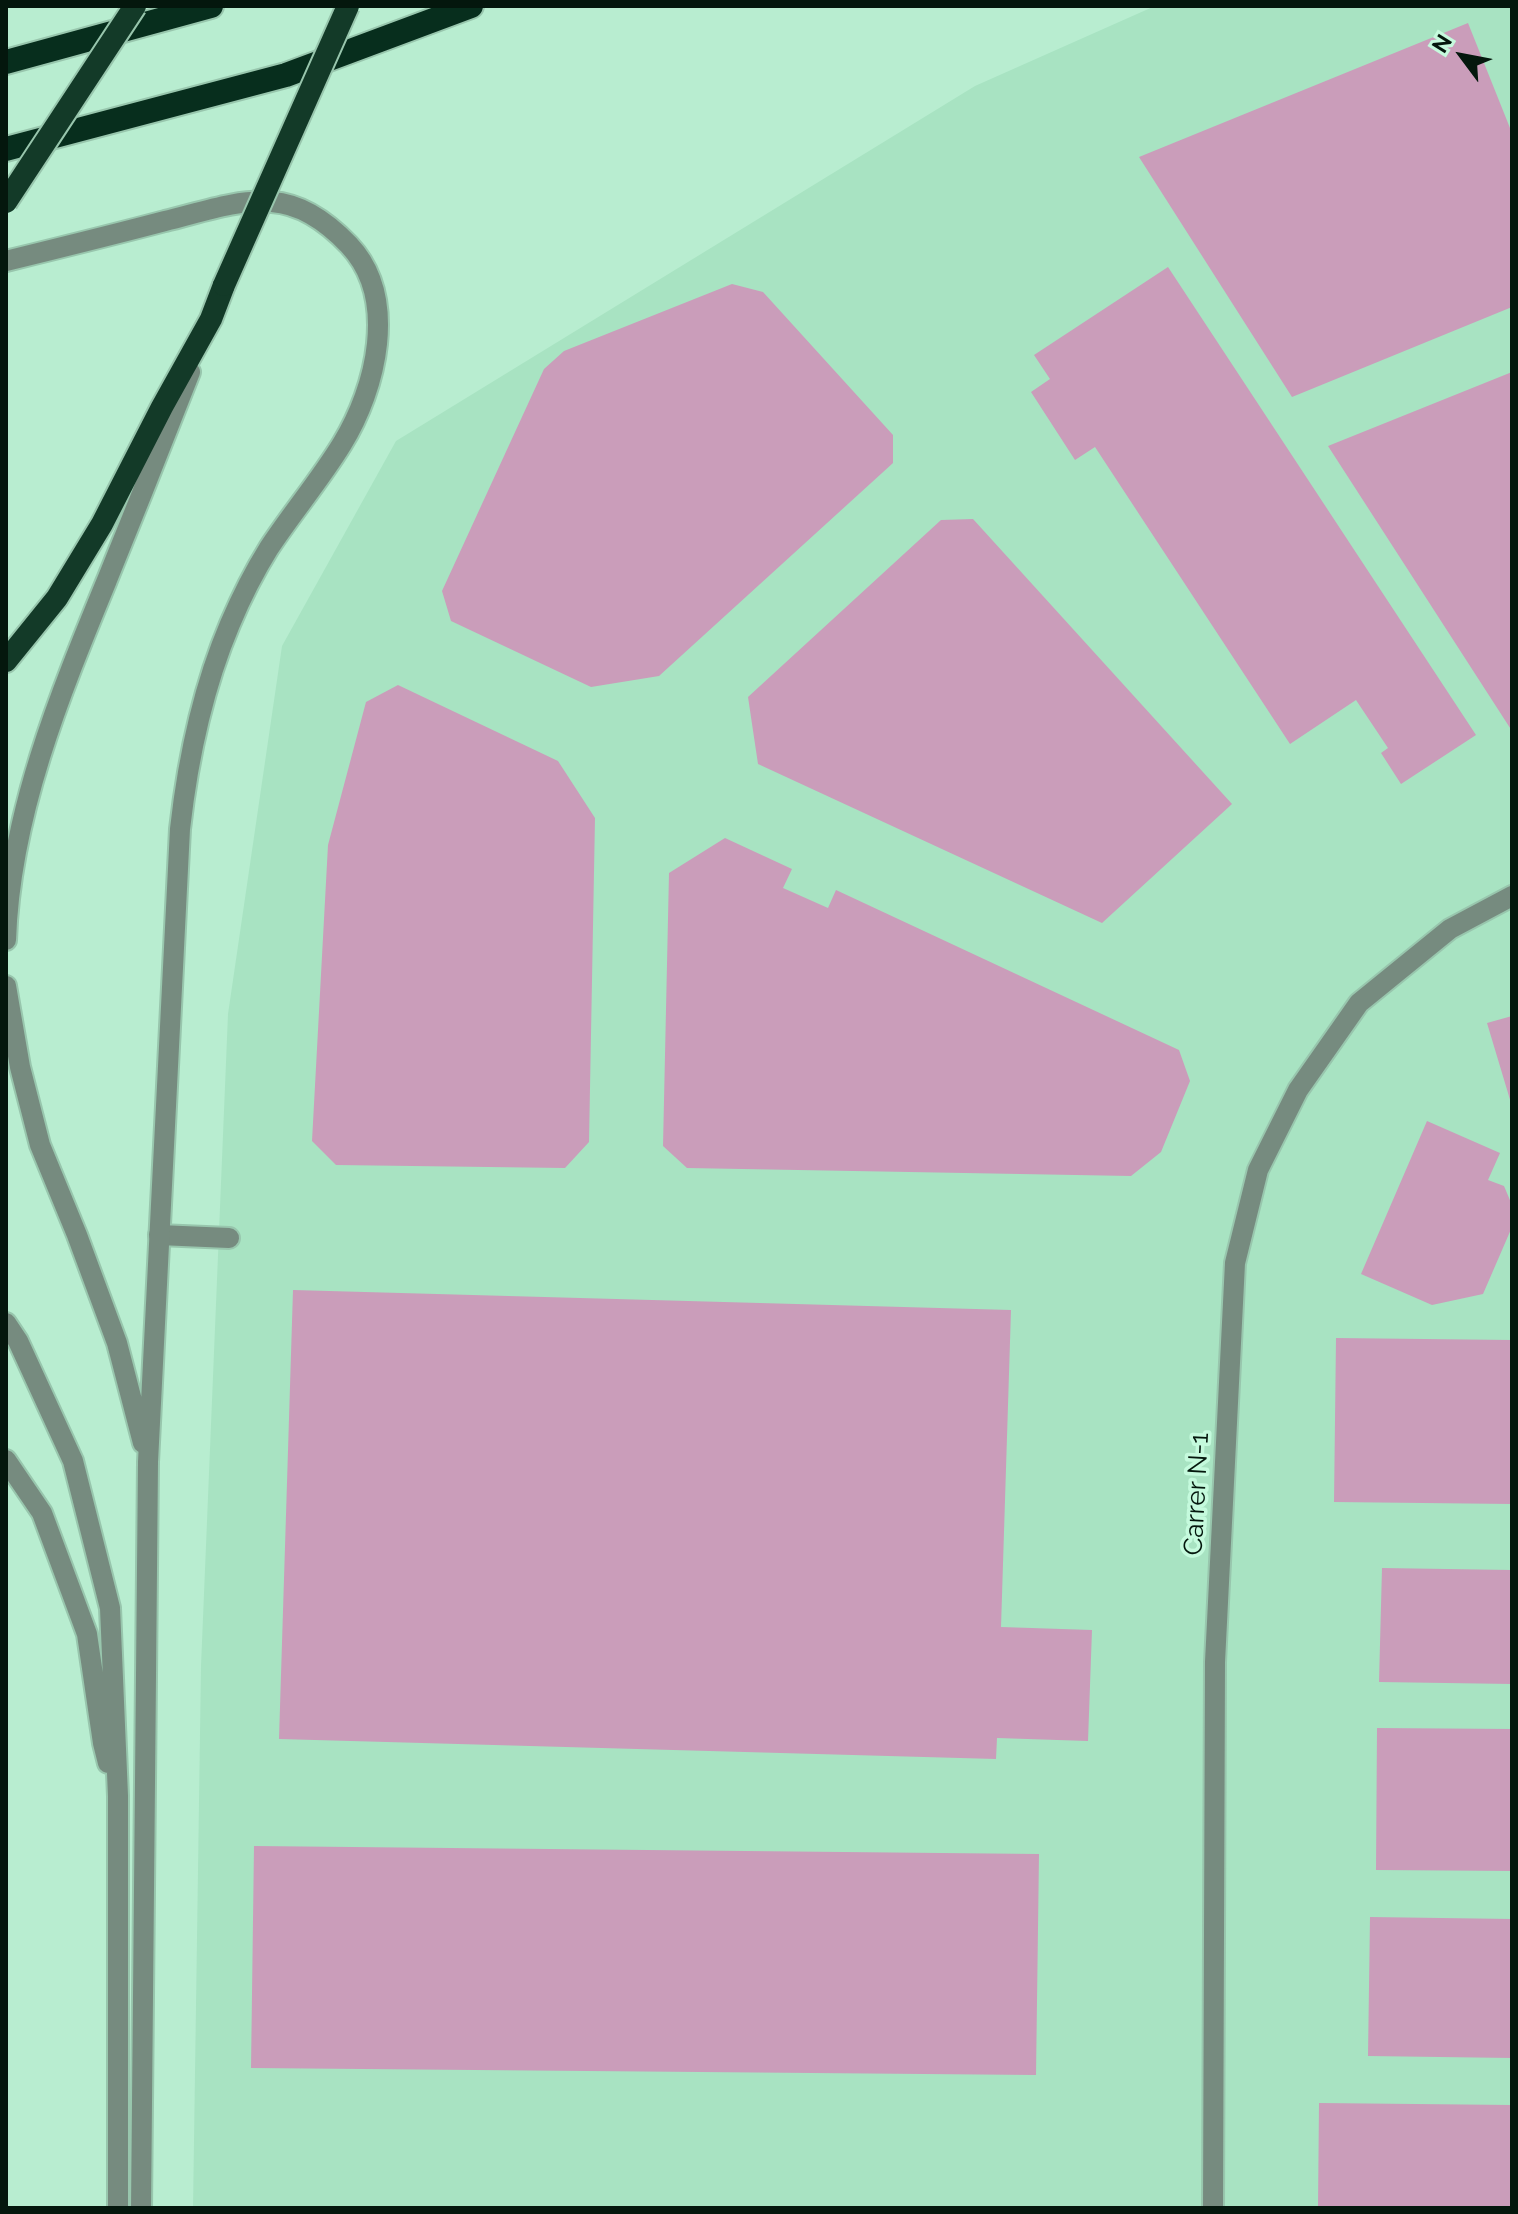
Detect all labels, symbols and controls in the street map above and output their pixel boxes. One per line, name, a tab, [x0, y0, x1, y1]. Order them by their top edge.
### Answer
north arrow	[1422, 16, 1502, 96]
text: N	[1426, 29, 1457, 57]
street label: Carrer N-1	[1178, 1432, 1216, 1556]

